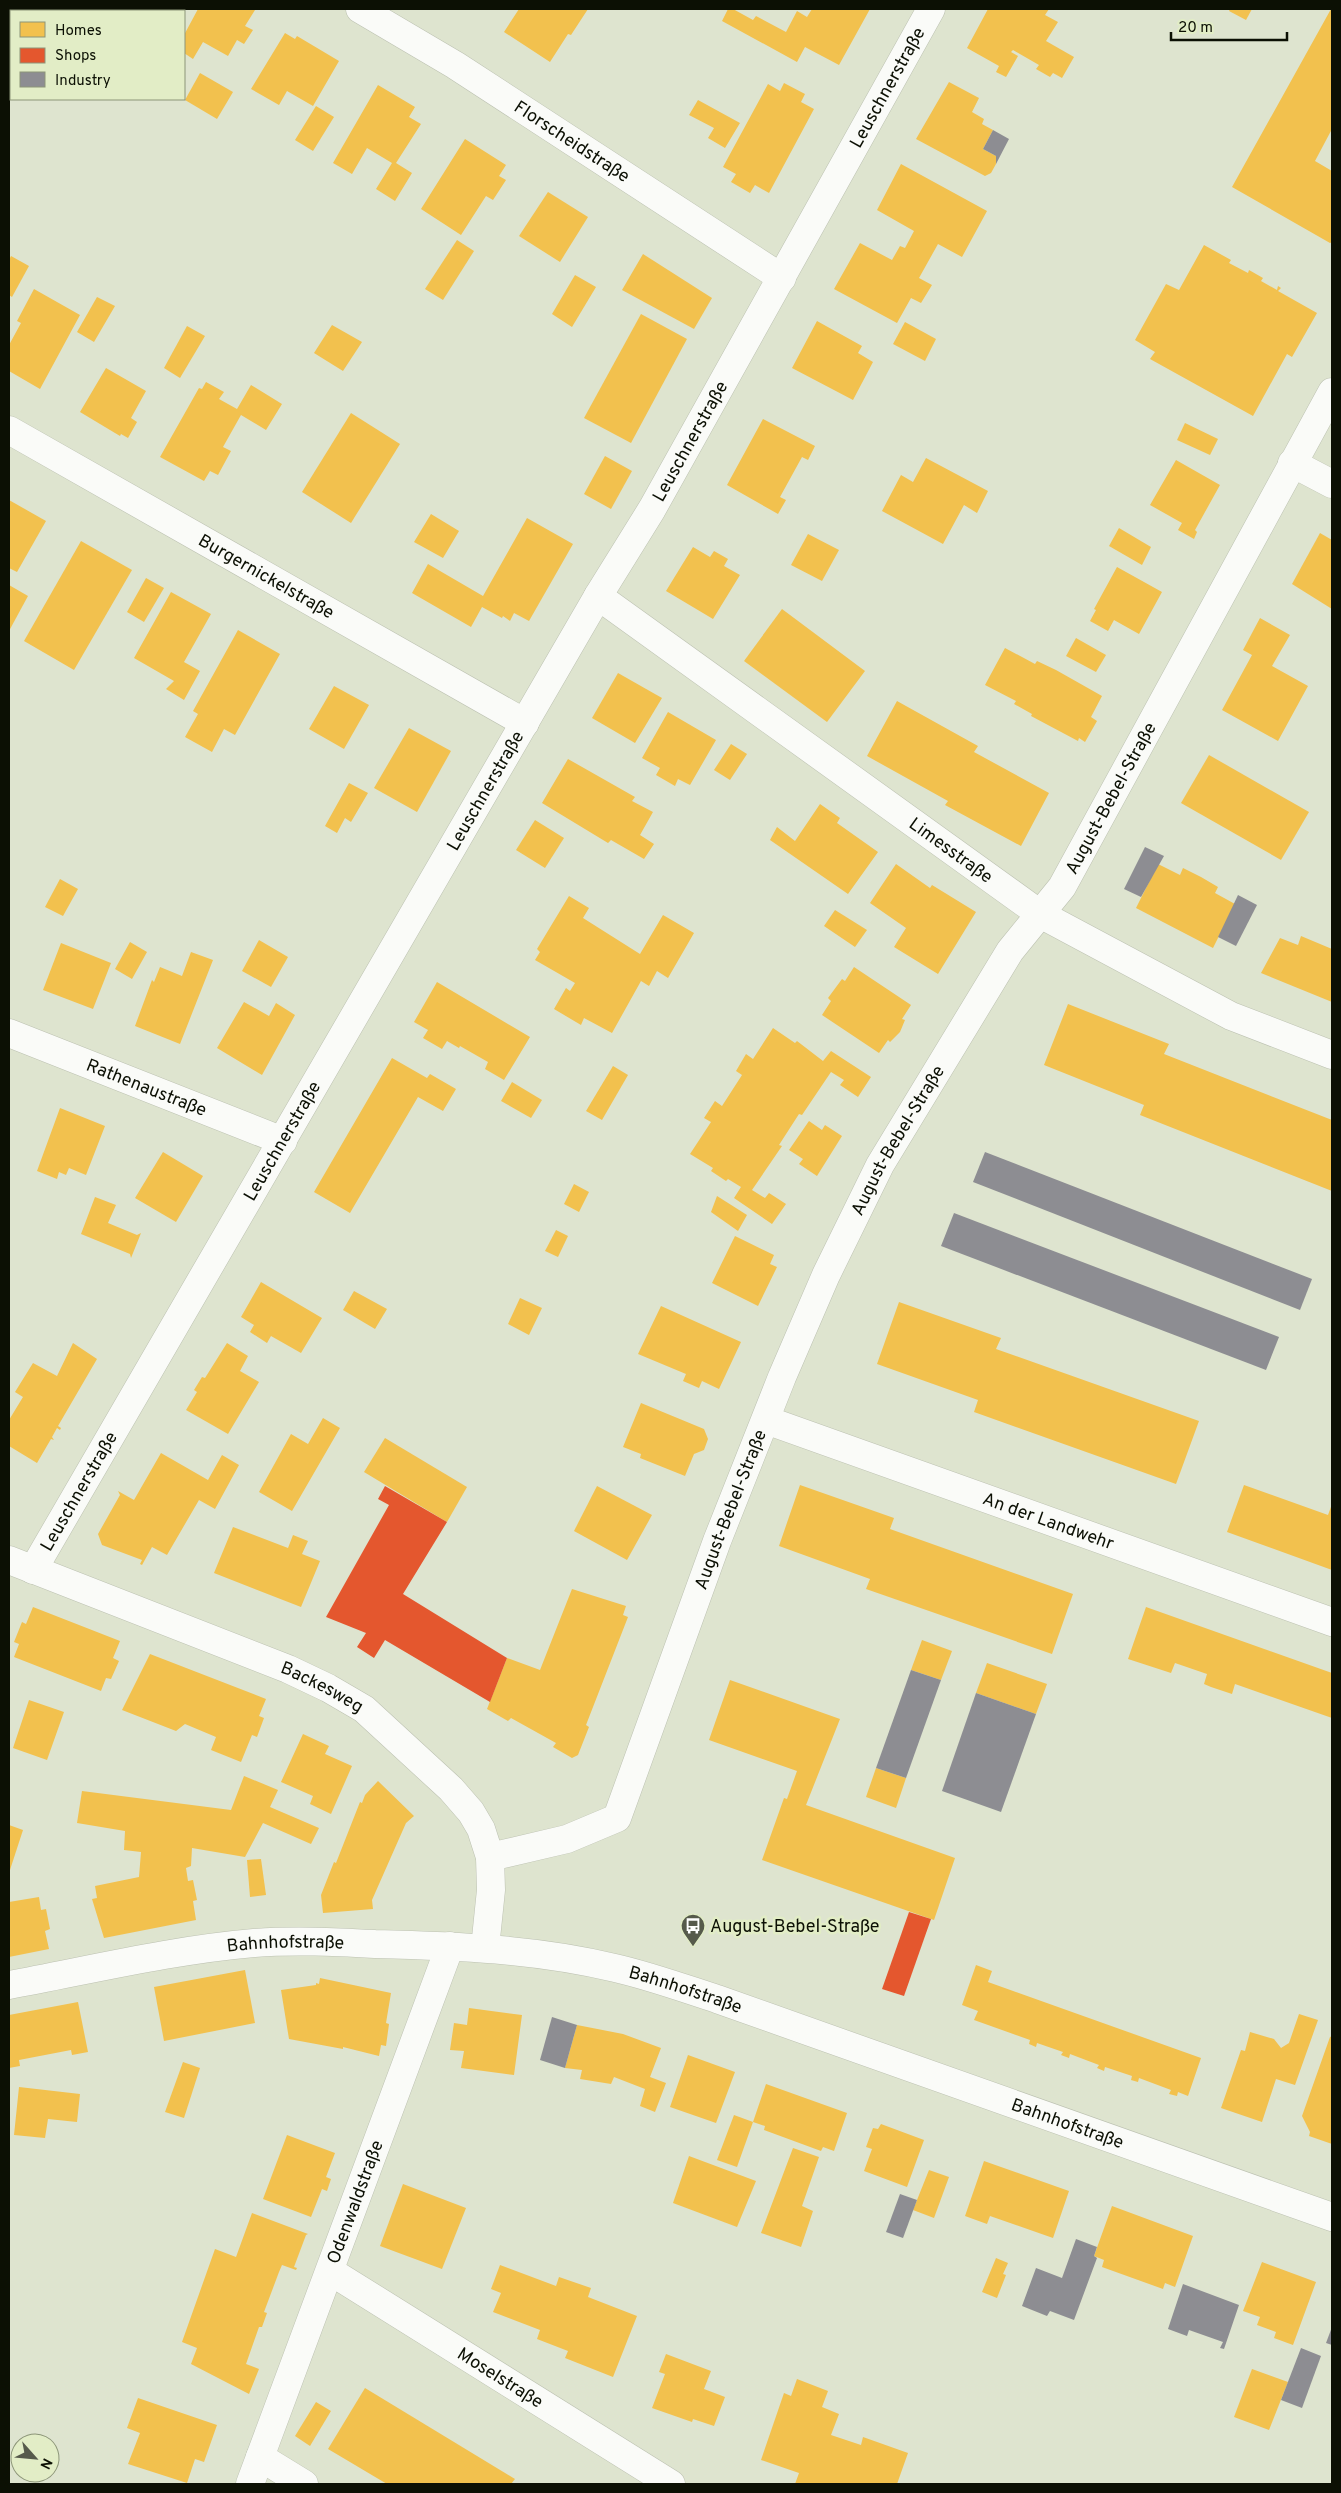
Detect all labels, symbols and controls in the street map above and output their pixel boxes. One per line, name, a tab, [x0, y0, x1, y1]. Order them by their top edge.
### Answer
legend	[10, 10, 185, 100]
scale bar	[1171, 10, 1287, 42]
text: 20 m	[1178, 19, 1213, 38]
text: Homes	[55, 22, 102, 41]
street label: Leuschnerstraße	[846, 24, 931, 153]
text: Shops	[55, 47, 96, 66]
text: Industry	[55, 72, 111, 91]
street label: Florscheidstraße	[509, 96, 634, 189]
street label: Leuschnerstraße	[648, 378, 734, 506]
street label: Burgernickelstraße	[194, 530, 338, 625]
street label: August-Bebel-Straße	[1061, 719, 1163, 879]
street label: Leuschnerstraße	[443, 727, 530, 855]
street label: Limesstraße	[904, 813, 997, 889]
street label: Rathenaustraße	[83, 1055, 210, 1123]
street label: August-Bebel-Straße	[847, 1062, 951, 1220]
street label: Leuschnerstraße	[239, 1078, 327, 1206]
street label: August-Bebel-Straße	[690, 1427, 773, 1593]
street label: Leuschnerstraße	[36, 1428, 124, 1556]
street label: An der Landwehr	[979, 1488, 1117, 1556]
street label: Backesweg	[277, 1657, 367, 1719]
bus stop icon: August-Bebel-Straße	[680, 1913, 706, 1947]
place label: August-Bebel-Straße	[710, 1916, 880, 1939]
street label: Bahnhofstraße	[225, 1931, 345, 1959]
street label: Bahnhofstraße	[626, 1962, 745, 2020]
street label: Bahnhofstraße	[1008, 2094, 1126, 2155]
street label: Odenwaldstraße	[323, 2137, 390, 2267]
street label: Moselstraße	[452, 2343, 547, 2414]
north arrow	[10, 2433, 60, 2483]
text: N	[35, 2455, 55, 2472]

